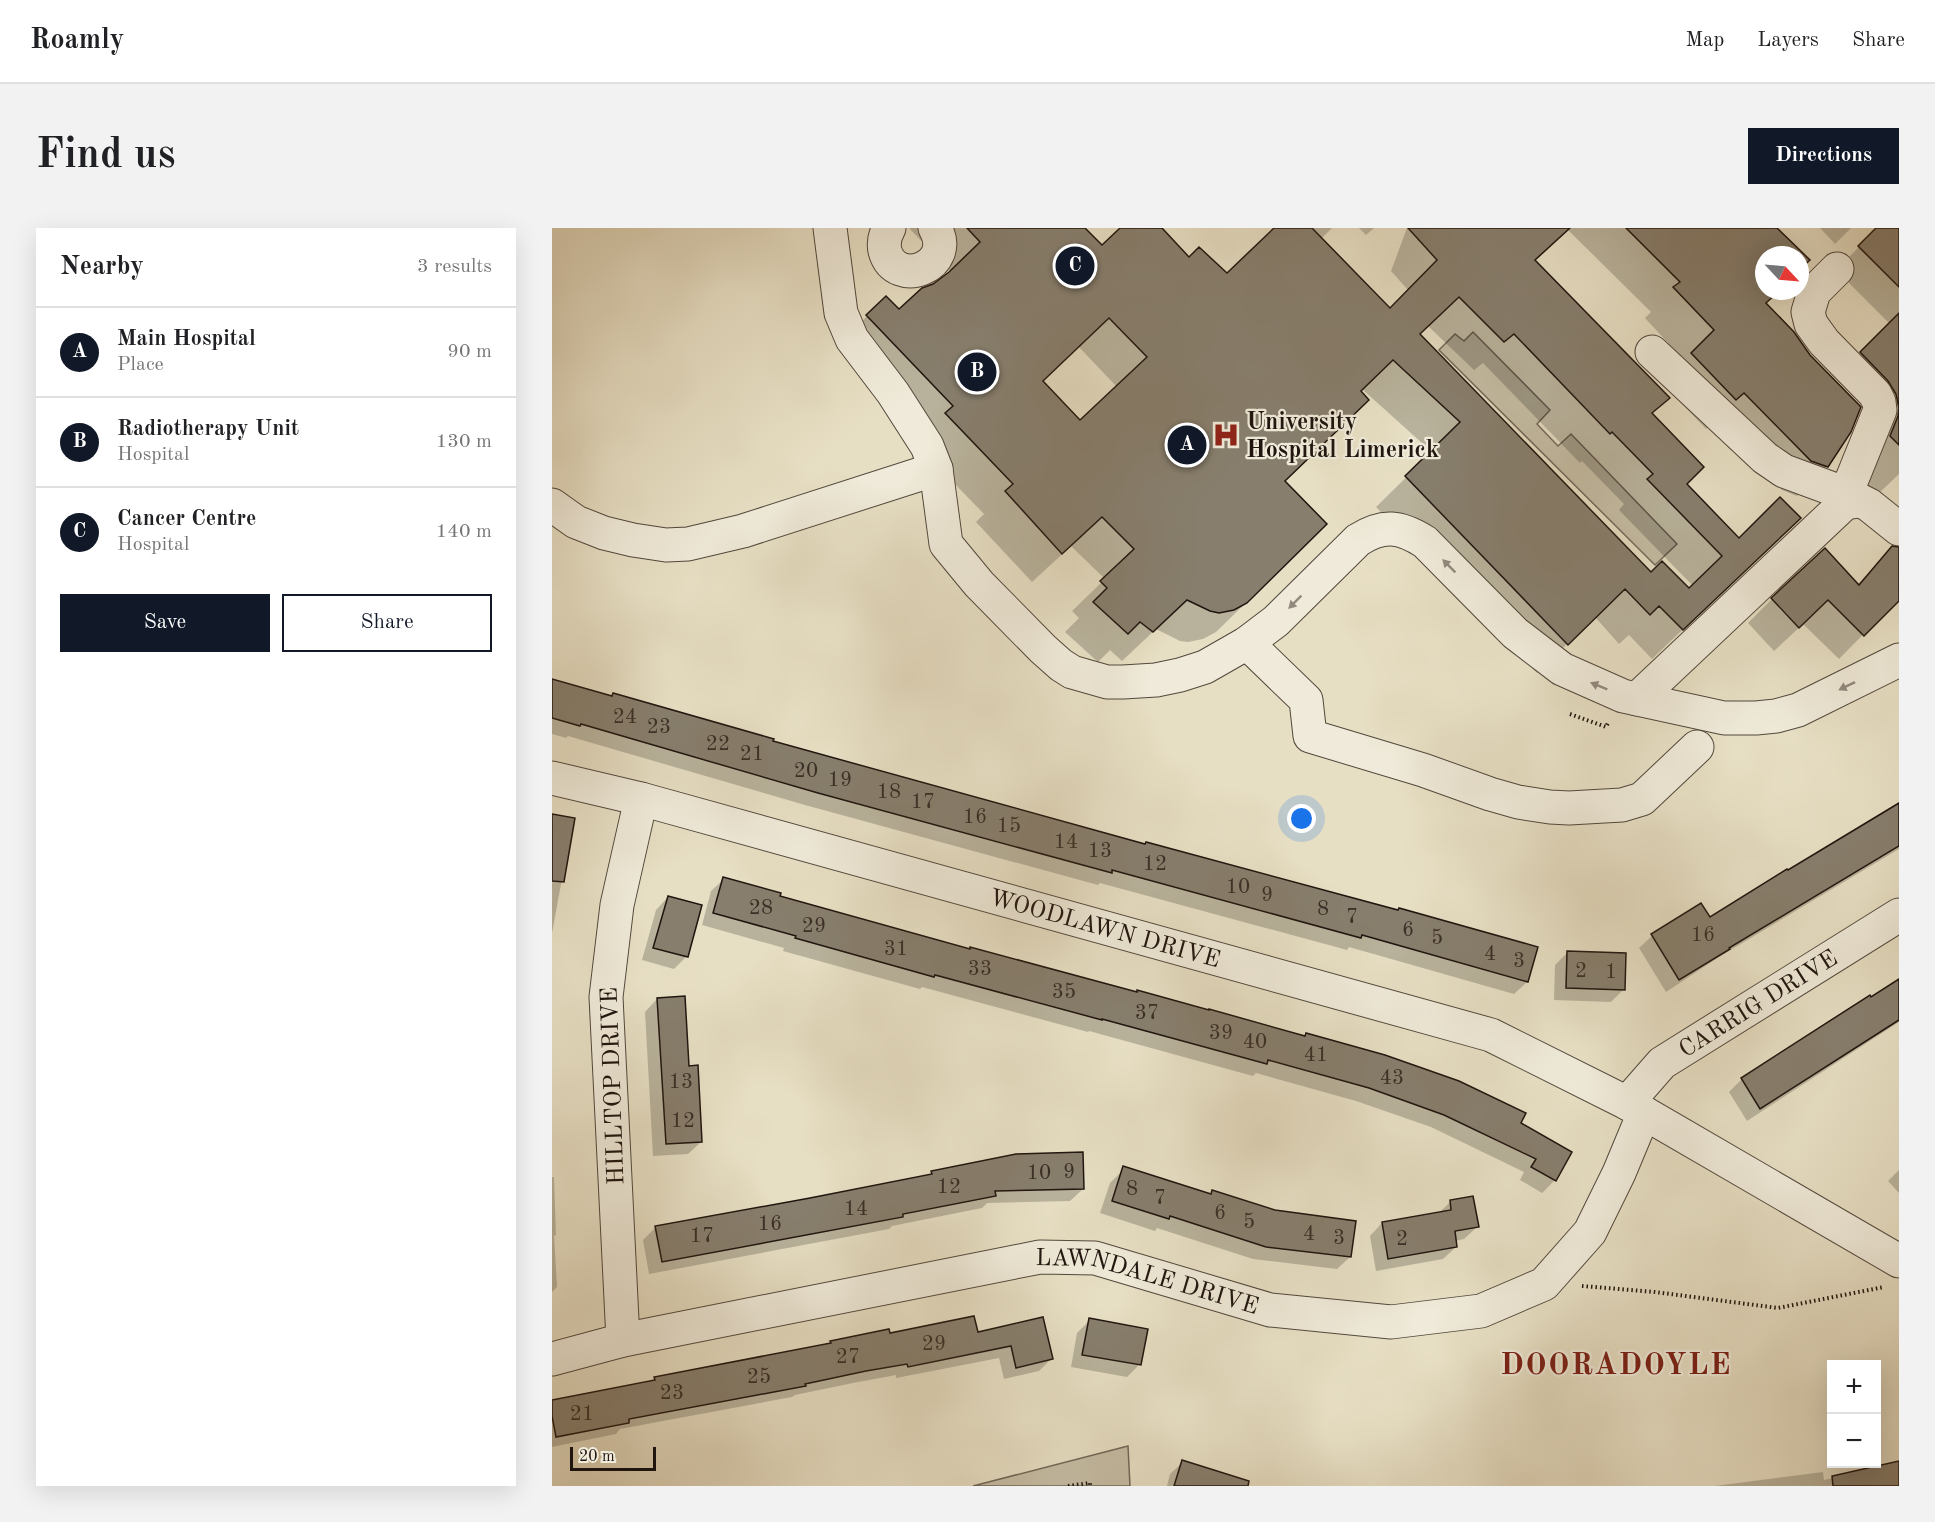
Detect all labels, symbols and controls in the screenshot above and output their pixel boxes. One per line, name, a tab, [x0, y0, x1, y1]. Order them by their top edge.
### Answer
text: Roamly	[30, 27, 124, 55]
text: Map	[1685, 30, 1724, 51]
text: Layers	[1757, 30, 1819, 51]
text: Share	[1852, 30, 1905, 51]
button: Directions	[1748, 128, 1899, 184]
text: Find us	[36, 135, 175, 177]
pin: C	[1056, 243, 1094, 288]
north arrow	[1755, 246, 1809, 300]
text: Nearby	[60, 254, 144, 280]
text: 3 results	[417, 257, 492, 277]
text: Main Hospital	[117, 328, 256, 350]
text: A	[72, 342, 87, 362]
text: 90 m	[447, 342, 492, 362]
pin: B	[958, 350, 996, 394]
text: Place	[117, 355, 164, 375]
place label: University Hospital Limerick	[1246, 411, 1439, 463]
text: Radiotherapy Unit	[117, 418, 299, 440]
hospital icon: University Hospital Limerick	[1211, 420, 1241, 450]
pin: A	[1168, 422, 1206, 468]
text: B	[72, 432, 87, 452]
text: 130 m	[436, 432, 492, 452]
text: Hospital	[117, 445, 189, 465]
text: Cancer Centre	[117, 508, 256, 530]
text: C	[73, 522, 86, 542]
text: 140 m	[436, 522, 492, 542]
text: Hospital	[117, 535, 189, 555]
one-way arrow	[1442, 559, 1456, 573]
button: Save	[60, 594, 270, 652]
button: Share	[282, 594, 492, 652]
one-way arrow	[1287, 595, 1302, 609]
one-way arrow	[1590, 681, 1608, 691]
one-way arrow	[1838, 681, 1855, 690]
house number: 24	[613, 707, 637, 728]
house number: 23	[647, 717, 671, 738]
house number: 22	[706, 734, 730, 755]
house number: 21	[740, 744, 764, 765]
house number: 20	[794, 761, 818, 782]
house number: 19	[828, 770, 852, 791]
house number: 18	[877, 782, 901, 803]
house number: 17	[911, 792, 935, 813]
your location	[1287, 804, 1316, 833]
house number: 16	[963, 807, 987, 828]
house number: 15	[997, 816, 1021, 837]
house number: 14	[1054, 832, 1078, 853]
house number: 13	[1088, 841, 1112, 862]
house number: 12	[1143, 854, 1167, 875]
house number: 10	[1226, 877, 1250, 898]
house number: 9	[1261, 885, 1273, 906]
street label: WOODLAWN DRIVE	[986, 886, 1222, 973]
house number: 28	[749, 898, 773, 919]
house number: 8	[1317, 899, 1329, 920]
house number: 7	[1346, 907, 1358, 928]
house number: 29	[802, 916, 826, 937]
house number: 6	[1402, 920, 1414, 941]
house number: 16	[1691, 925, 1715, 946]
house number: 5	[1431, 928, 1443, 949]
house number: 31	[884, 939, 908, 960]
house number: 4	[1484, 944, 1496, 965]
street label: CARRIG DRIVE	[1675, 947, 1842, 1063]
house number: 3	[1513, 951, 1525, 972]
house number: 33	[968, 959, 992, 980]
house number: 2	[1575, 961, 1587, 982]
house number: 1	[1605, 962, 1617, 983]
house number: 35	[1052, 982, 1076, 1003]
street label: HILLTOP DRIVE	[599, 987, 629, 1185]
house number: 37	[1135, 1003, 1159, 1024]
house number: 39	[1209, 1023, 1233, 1044]
house number: 40	[1243, 1032, 1267, 1053]
house number: 41	[1304, 1045, 1328, 1066]
house number: 43	[1380, 1068, 1404, 1089]
house number: 13	[669, 1072, 693, 1093]
house number: 12	[671, 1111, 695, 1132]
house number: 9	[1063, 1162, 1075, 1183]
house number: 10	[1027, 1163, 1051, 1184]
house number: 12	[937, 1177, 961, 1198]
house number: 8	[1126, 1179, 1138, 1200]
house number: 7	[1154, 1188, 1166, 1209]
house number: 14	[844, 1199, 868, 1220]
house number: 6	[1214, 1203, 1226, 1224]
house number: 5	[1243, 1212, 1255, 1233]
house number: 16	[758, 1214, 782, 1235]
house number: 4	[1303, 1224, 1315, 1245]
house number: 17	[690, 1226, 714, 1247]
house number: 3	[1333, 1228, 1345, 1249]
house number: 2	[1396, 1229, 1408, 1250]
street label: LAWNDALE DRIVE	[1035, 1247, 1261, 1320]
house number: 29	[922, 1334, 946, 1355]
house number: 27	[836, 1347, 860, 1368]
district label: DOORADOYLE	[1500, 1351, 1732, 1381]
map controls	[1827, 1360, 1881, 1468]
button: +	[1827, 1360, 1881, 1414]
house number: 25	[747, 1367, 771, 1388]
house number: 23	[660, 1383, 684, 1404]
house number: 21	[570, 1404, 594, 1425]
button: −	[1827, 1414, 1881, 1468]
scale bar	[570, 1444, 656, 1472]
text: 20 m	[579, 1449, 615, 1465]

